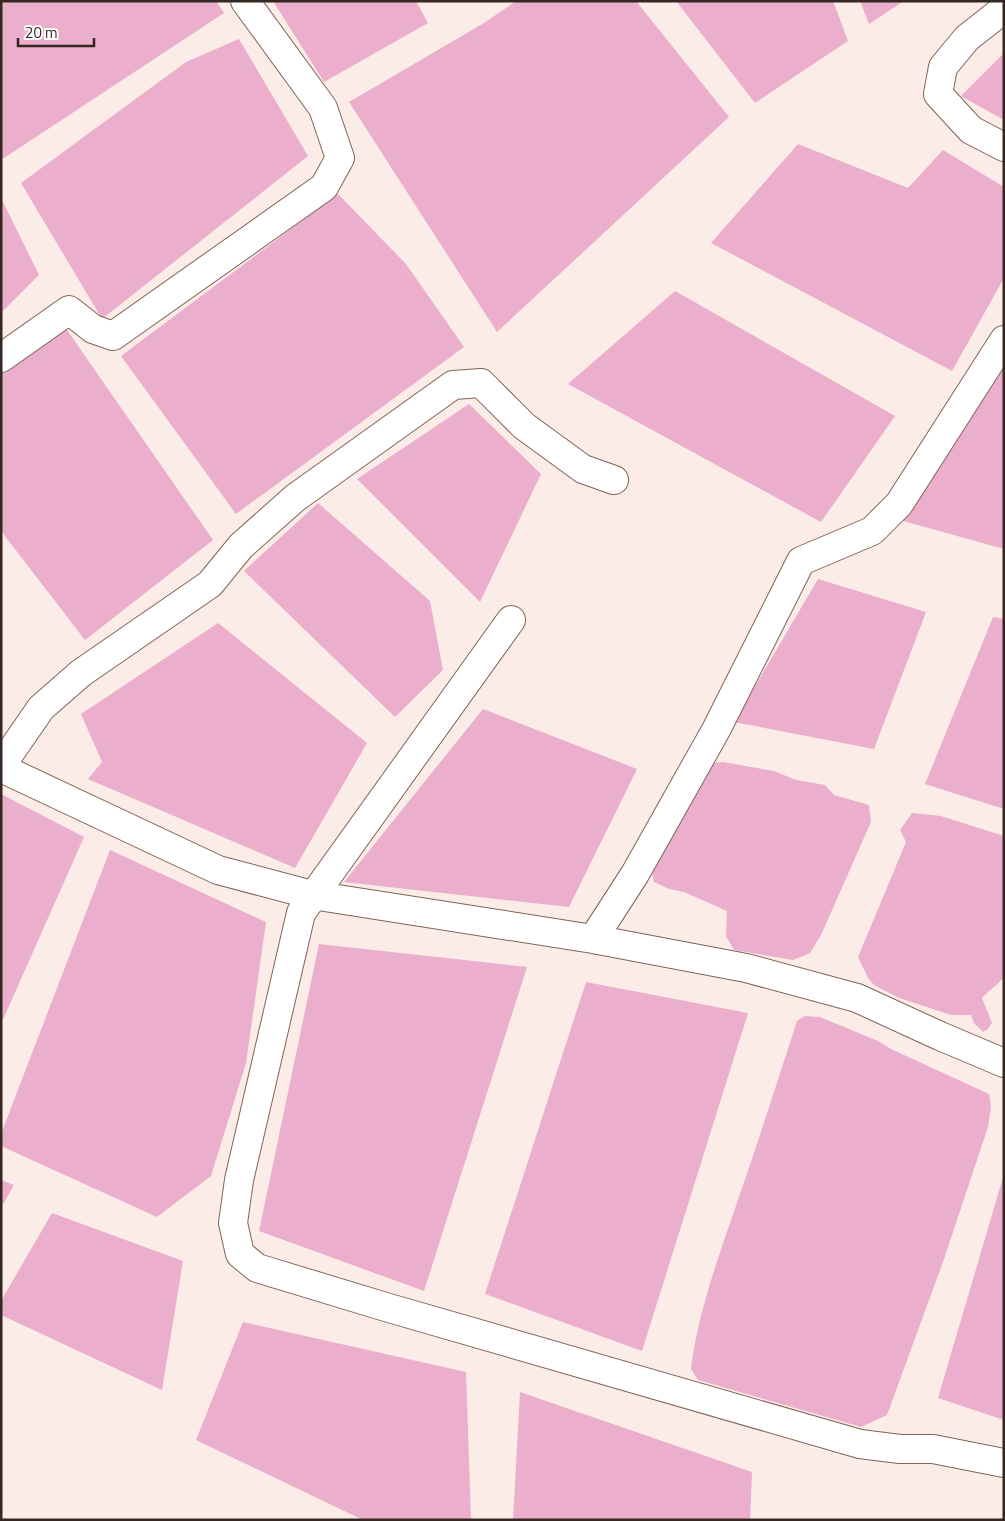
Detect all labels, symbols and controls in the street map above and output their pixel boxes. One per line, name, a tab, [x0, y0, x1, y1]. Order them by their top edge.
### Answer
scale bar	[18, 15, 94, 47]
text: 20 m	[25, 21, 58, 44]

